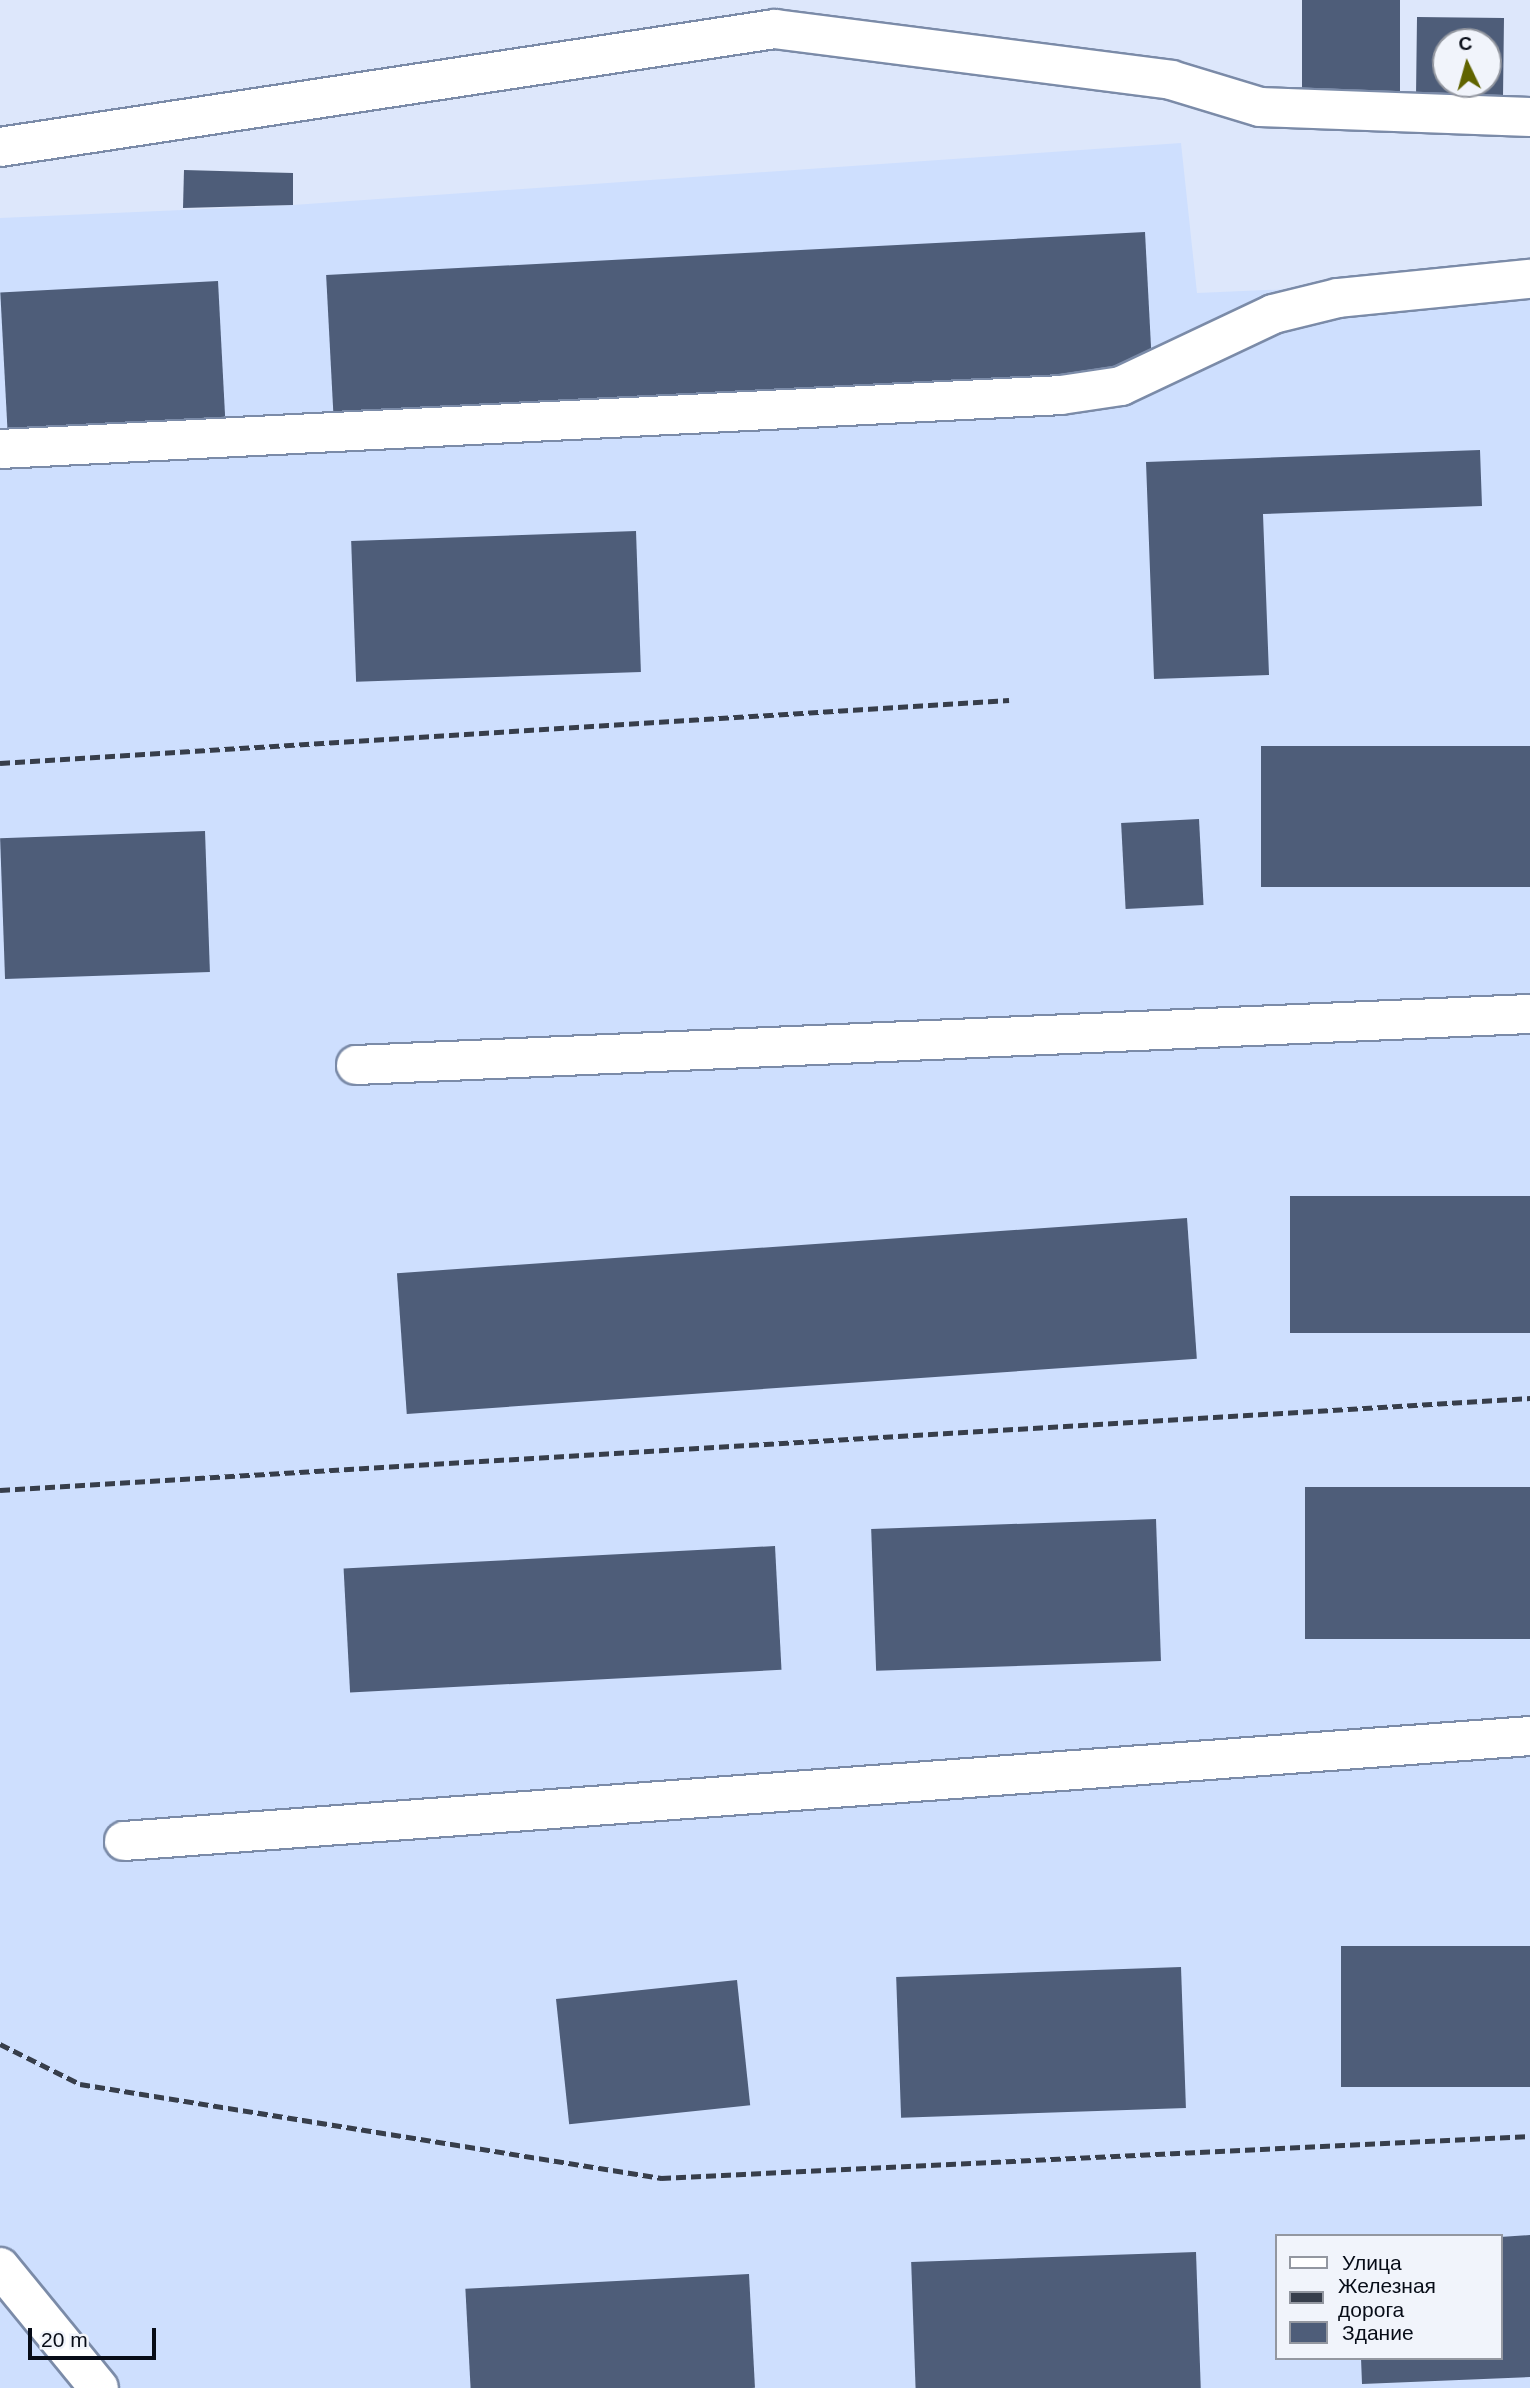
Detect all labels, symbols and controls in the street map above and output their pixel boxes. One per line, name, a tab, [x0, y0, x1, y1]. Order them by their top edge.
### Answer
north arrow	[1432, 28, 1502, 98]
text: С	[1458, 33, 1473, 55]
legend	[1274, 2234, 1502, 2360]
text: Улица	[1342, 2251, 1402, 2274]
text: Железная дорога	[1338, 2274, 1436, 2321]
scale bar	[32, 2314, 159, 2358]
text: Здание	[1342, 2321, 1414, 2344]
text: 20 m	[41, 2328, 88, 2351]

